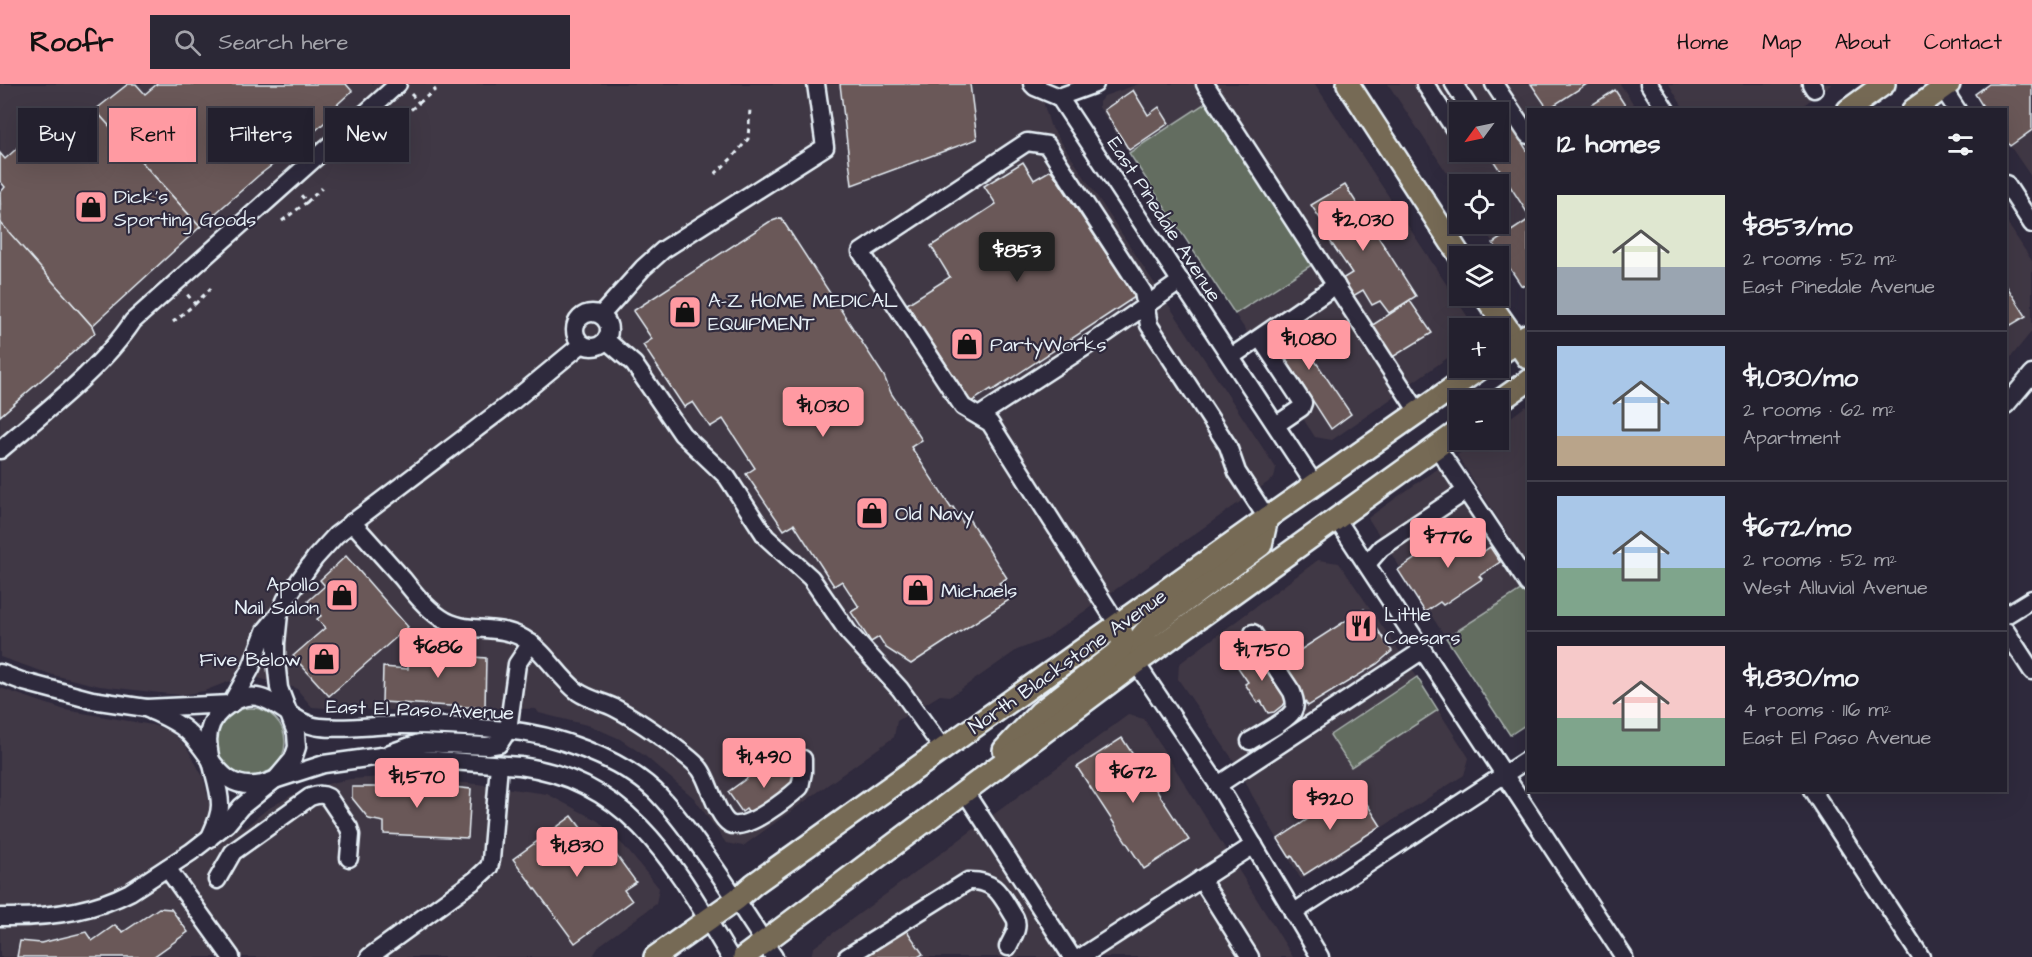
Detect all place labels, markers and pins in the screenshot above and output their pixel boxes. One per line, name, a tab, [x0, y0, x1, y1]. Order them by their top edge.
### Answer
place label: Dick's Sporting Goods	[114, 183, 256, 235]
shop icon: Dick's Sporting Goods	[73, 189, 109, 225]
pin: $2,030	[1314, 201, 1412, 252]
pin: $853	[981, 232, 1053, 283]
place label: A-Z HOME MEDICAL EQUIPMENT	[708, 287, 898, 338]
shop icon: A-Z HOME MEDICAL EQUIPMENT	[667, 294, 703, 330]
pin: $1,080	[1260, 320, 1358, 371]
shop icon: PartyWorks	[949, 326, 985, 362]
place label: PartyWorks	[990, 331, 1106, 360]
pin: $1,030	[774, 387, 872, 438]
shop icon: Old Navy	[854, 495, 890, 531]
place label: Old Navy	[895, 500, 974, 529]
pin: $776	[1412, 518, 1484, 569]
place label: Apollo Nail Salon	[235, 571, 319, 622]
shop icon: Michaels	[900, 572, 936, 608]
shop icon: Apollo Nail Salon	[324, 577, 360, 613]
place label: Michaels	[941, 577, 1017, 605]
place label: Little Caesars	[1384, 601, 1460, 652]
restaurant icon: Little Caesars	[1343, 608, 1379, 644]
pin: $686	[402, 628, 474, 679]
pin: $1,750	[1213, 631, 1311, 682]
shop icon: Five Below	[306, 641, 342, 677]
place label: Five Below	[199, 646, 301, 674]
pin: $1,490	[715, 738, 813, 789]
pin: $672	[1097, 753, 1169, 804]
pin: $1,570	[368, 758, 466, 809]
pin: $920	[1294, 780, 1366, 831]
pin: $1,830	[528, 827, 626, 878]

